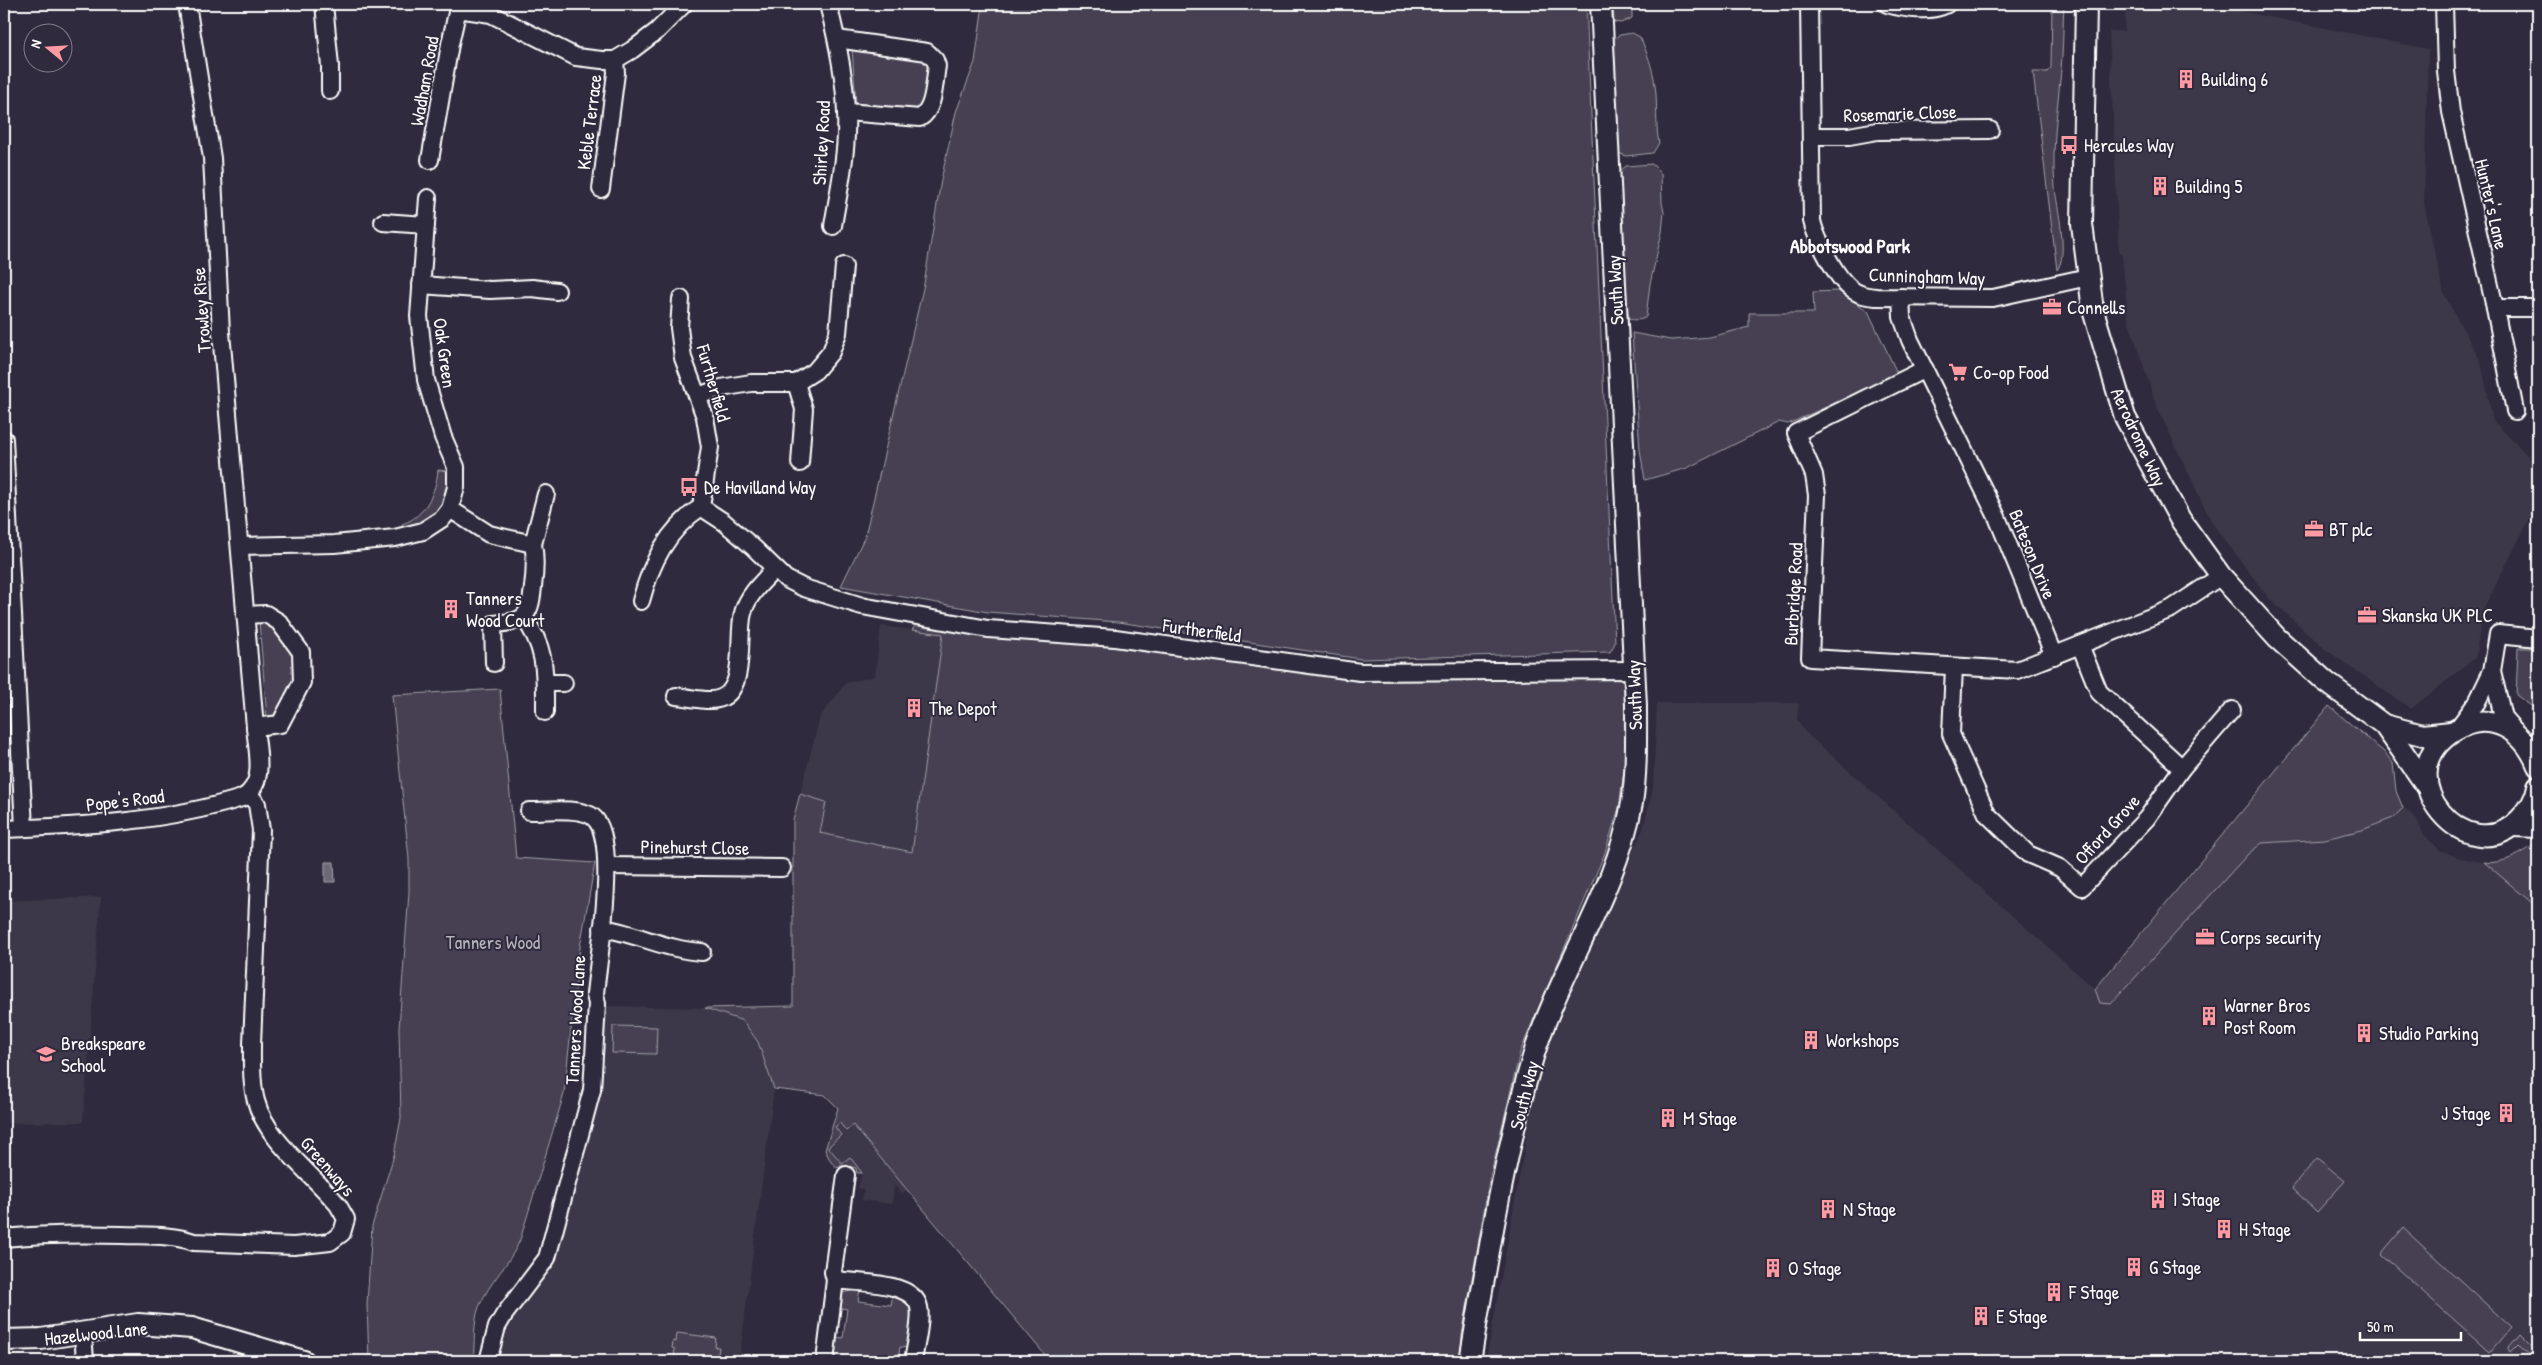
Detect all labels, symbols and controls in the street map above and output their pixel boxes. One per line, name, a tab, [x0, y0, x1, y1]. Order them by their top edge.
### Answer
north arrow	[22, 22, 72, 72]
street label: Wadham Road	[403, 34, 445, 128]
text: N	[25, 37, 46, 50]
place label: Building 6	[2201, 66, 2268, 92]
building icon: Building 6	[2175, 68, 2197, 90]
street label: Keble Terrace	[570, 72, 608, 171]
street label: Rosemarie Close	[1843, 98, 1957, 128]
street label: Shirley Road	[806, 100, 836, 186]
place label: Hercules Way	[2084, 132, 2174, 158]
bus stop icon: Hercules Way	[2058, 134, 2080, 156]
street label: Hunter's Lane	[2469, 156, 2515, 252]
place label: Building 5	[2175, 173, 2243, 199]
building icon: Building 5	[2149, 175, 2171, 197]
district label: Abbotswood Park	[1790, 232, 1911, 259]
street label: South Way	[1600, 254, 1630, 326]
street label: Cunningham Way	[1868, 261, 1986, 291]
street label: Trowley Rise	[185, 266, 217, 354]
place label: Connells	[2067, 294, 2125, 320]
office icon: Connells	[2041, 296, 2063, 318]
street label: Oak Green	[427, 316, 463, 390]
street label: Furtherfield	[690, 340, 738, 425]
place label: Co-op Food	[1973, 359, 2049, 385]
supermarket icon: Co-op Food	[1947, 361, 1969, 383]
street label: Aerodrome Way	[2105, 383, 2173, 491]
place label: De Havilland Way	[704, 474, 816, 500]
bus stop icon: De Havilland Way	[678, 476, 700, 498]
street label: Bateson Drive	[2003, 505, 2063, 603]
place label: BT plc	[2329, 516, 2373, 542]
office icon: BT plc	[2303, 518, 2325, 540]
street label: Burbridge Road	[1777, 541, 1809, 646]
place label: Tanners Wood Court	[466, 585, 545, 633]
building icon: Tanners Wood Court	[440, 598, 462, 620]
place label: Skanska UK PLC	[2382, 602, 2493, 628]
office icon: Skanska UK PLC	[2356, 604, 2378, 626]
street label: Furtherfield	[1160, 611, 1244, 648]
street label: South Way	[1620, 660, 1648, 730]
place label: The Depot	[929, 695, 997, 721]
building icon: The Depot	[903, 697, 925, 719]
street label: Pope's Road	[84, 782, 166, 818]
street label: Offord Grove	[2068, 788, 2146, 870]
street label: Pinehurst Close	[640, 833, 750, 861]
place label: Corps security	[2220, 924, 2321, 950]
office icon: Corps security	[2194, 926, 2216, 948]
park label: Tanners Wood	[446, 929, 541, 955]
street label: Tanners Wood Lane	[559, 954, 591, 1085]
place label: Warner Bros Post Room	[2224, 992, 2310, 1040]
building icon: Warner Bros Post Room	[2198, 1005, 2220, 1027]
place label: Studio Parking	[2379, 1020, 2479, 1046]
building icon: Studio Parking	[2353, 1022, 2375, 1044]
place label: Workshops	[1826, 1027, 1899, 1053]
building icon: Workshops	[1800, 1029, 1822, 1051]
place label: Breakspeare School	[61, 1030, 147, 1078]
school or university icon: Breakspeare School	[35, 1043, 57, 1065]
street label: South Way	[1503, 1058, 1545, 1132]
place label: J Stage	[2441, 1100, 2491, 1126]
building icon: J Stage	[2495, 1102, 2517, 1124]
place label: M Stage	[1683, 1105, 1738, 1131]
building icon: M Stage	[1657, 1107, 1679, 1129]
street label: Greenways	[295, 1130, 361, 1202]
place label: I Stage	[2173, 1186, 2221, 1212]
building icon: I Stage	[2147, 1188, 2169, 1210]
place label: N Stage	[1843, 1196, 1897, 1222]
building icon: N Stage	[1817, 1198, 1839, 1220]
place label: H Stage	[2239, 1216, 2291, 1242]
building icon: H Stage	[2213, 1218, 2235, 1240]
place label: G Stage	[2149, 1254, 2202, 1280]
place label: O Stage	[1788, 1255, 1842, 1281]
building icon: G Stage	[2123, 1256, 2145, 1278]
building icon: O Stage	[1762, 1257, 1784, 1279]
place label: F Stage	[2068, 1279, 2120, 1305]
building icon: F Stage	[2043, 1281, 2065, 1303]
place label: E Stage	[1996, 1303, 2048, 1329]
building icon: E Stage	[1970, 1305, 1992, 1327]
scale bar	[2360, 1310, 2461, 1342]
street label: Hazelwood Lane	[43, 1315, 149, 1351]
text: 50 m	[2367, 1316, 2394, 1337]

